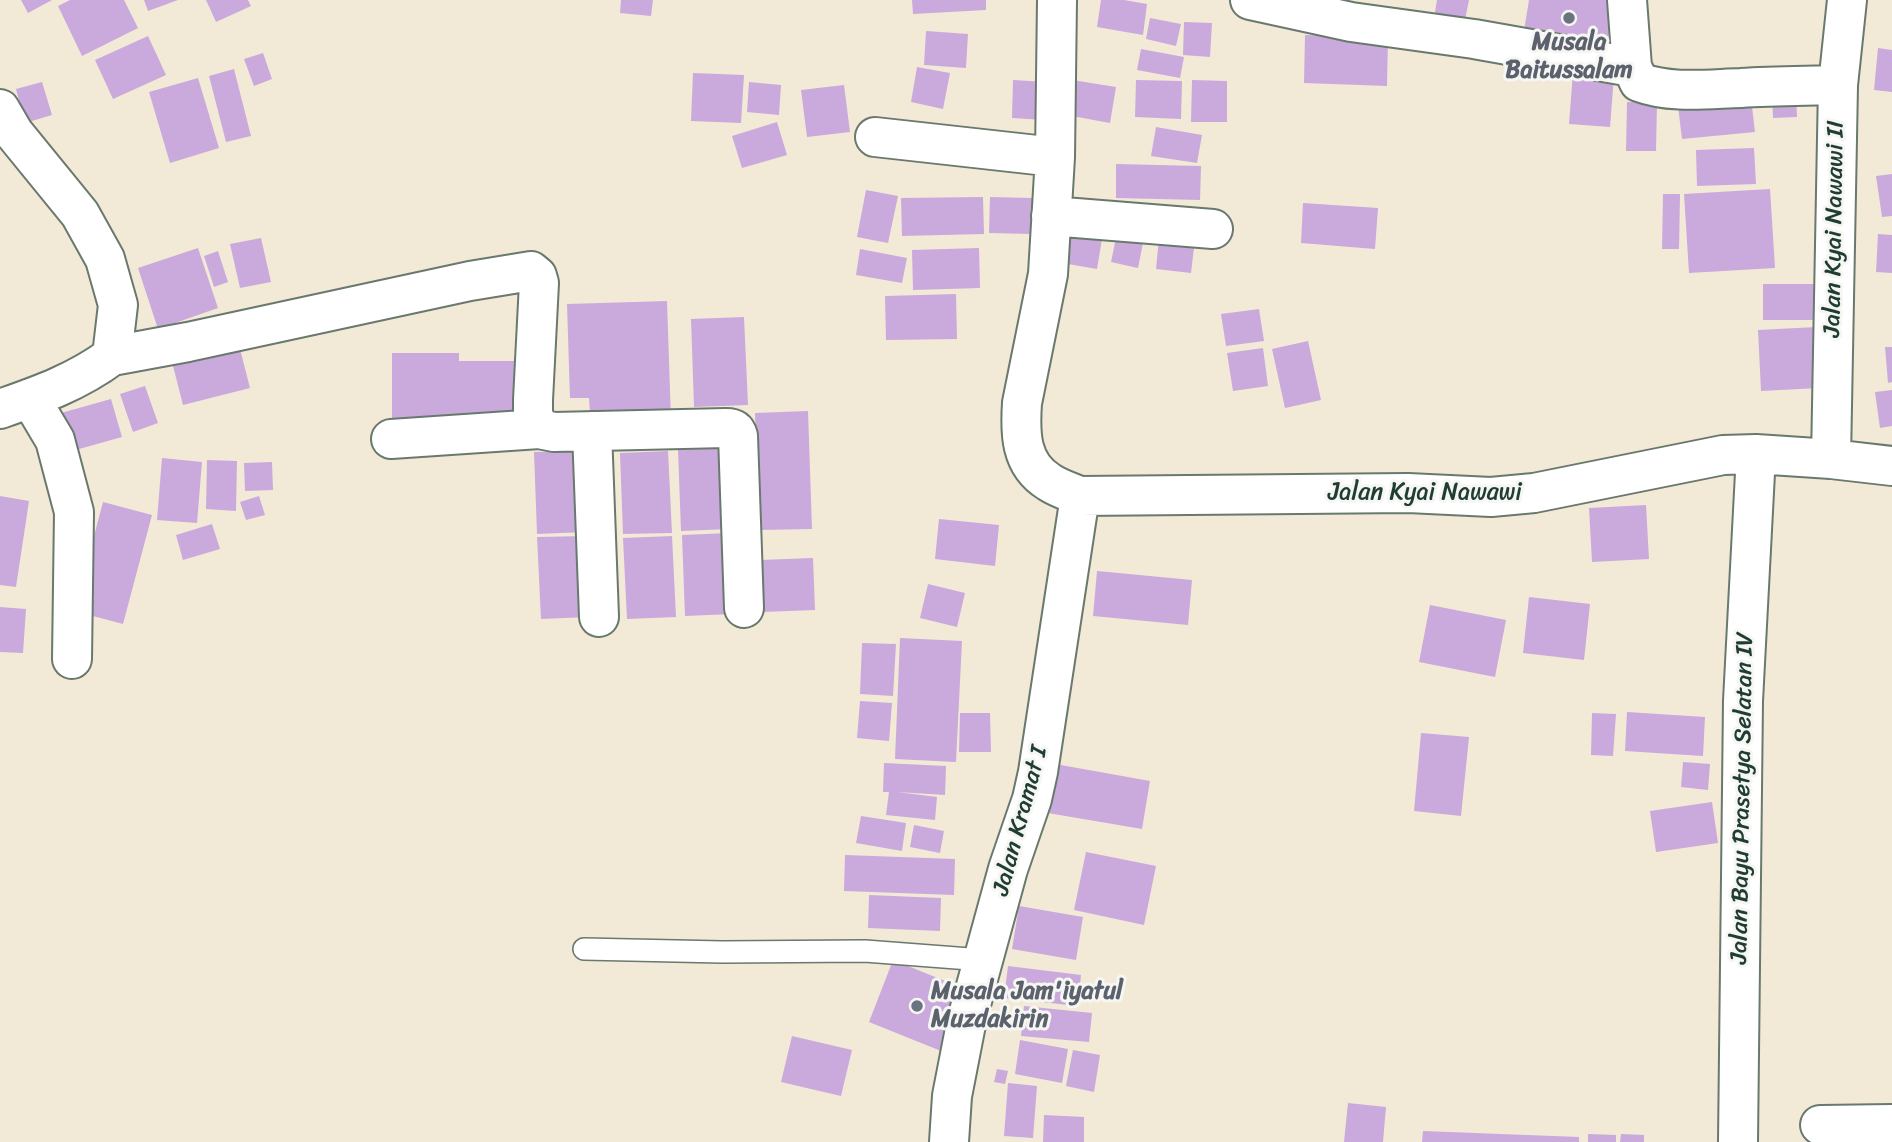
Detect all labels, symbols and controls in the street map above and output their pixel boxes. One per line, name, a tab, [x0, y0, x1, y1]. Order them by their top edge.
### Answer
marker: Musala Baitussalam	[1561, 10, 1577, 26]
place label: Musala Baitussalam	[1505, 29, 1633, 85]
street label: Jalan Kyai Nawawi II	[1819, 120, 1851, 338]
street label: Jalan Kyai Nawawi	[1328, 479, 1522, 507]
street label: Jalan Bayu Prasetya Selatan IV	[1726, 632, 1760, 964]
street label: Jalan Kramat I	[987, 743, 1055, 899]
place label: Musala Jam'iyatul Muzdakirin	[931, 978, 1123, 1034]
marker: Musala Jam'iyatul Muzdakirin	[909, 998, 925, 1014]

